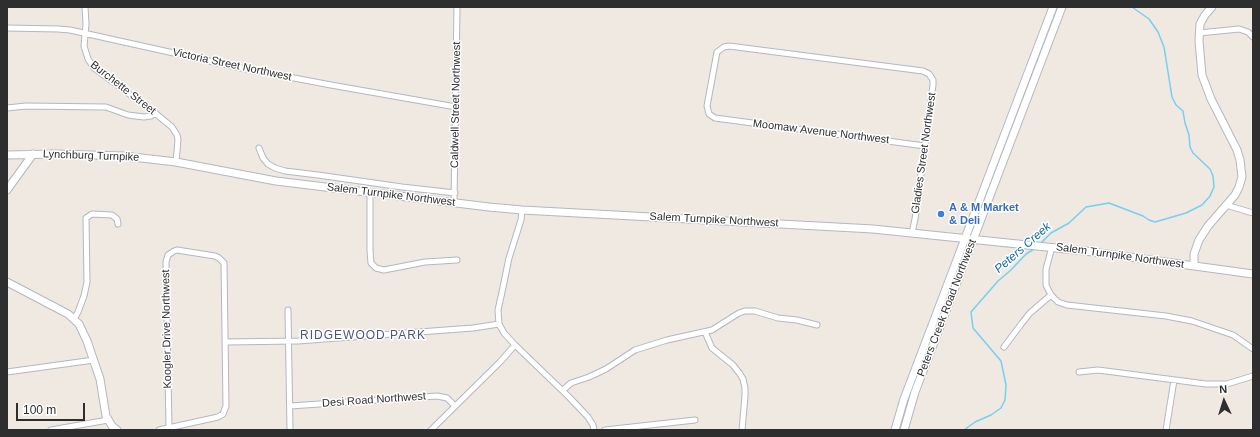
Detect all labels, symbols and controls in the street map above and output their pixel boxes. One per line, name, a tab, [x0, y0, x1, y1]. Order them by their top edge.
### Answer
street label: Caldwell Street Northwest	[448, 42, 464, 168]
street label: Victoria Street Northwest	[171, 46, 293, 84]
street label: Burchette Street	[88, 58, 158, 118]
street label: Gladies Street Northwest	[909, 92, 939, 214]
street label: Moomaw Avenue Northwest	[752, 117, 890, 147]
street label: Lynchburg Turnpike	[43, 148, 139, 164]
street label: Salem Turnpike Northwest	[326, 181, 456, 209]
place label: A & M Market & Deli	[949, 201, 1019, 227]
marker: A & M Market & Deli	[936, 209, 946, 219]
street label: Salem Turnpike Northwest	[649, 210, 779, 230]
water label: Peters Creek	[992, 220, 1054, 276]
street label: Peters Creek Road Northwest	[915, 237, 979, 379]
street label: Salem Turnpike Northwest	[1055, 240, 1185, 272]
street label: Koogler Drive Northwest	[159, 269, 175, 389]
district label: RIDGEWOOD PARK	[300, 329, 426, 343]
north arrow	[1204, 381, 1244, 421]
text: N	[1219, 383, 1228, 395]
street label: Desi Road Northwest	[322, 390, 426, 410]
scale bar	[18, 395, 87, 421]
text: 100 m	[23, 403, 56, 417]

